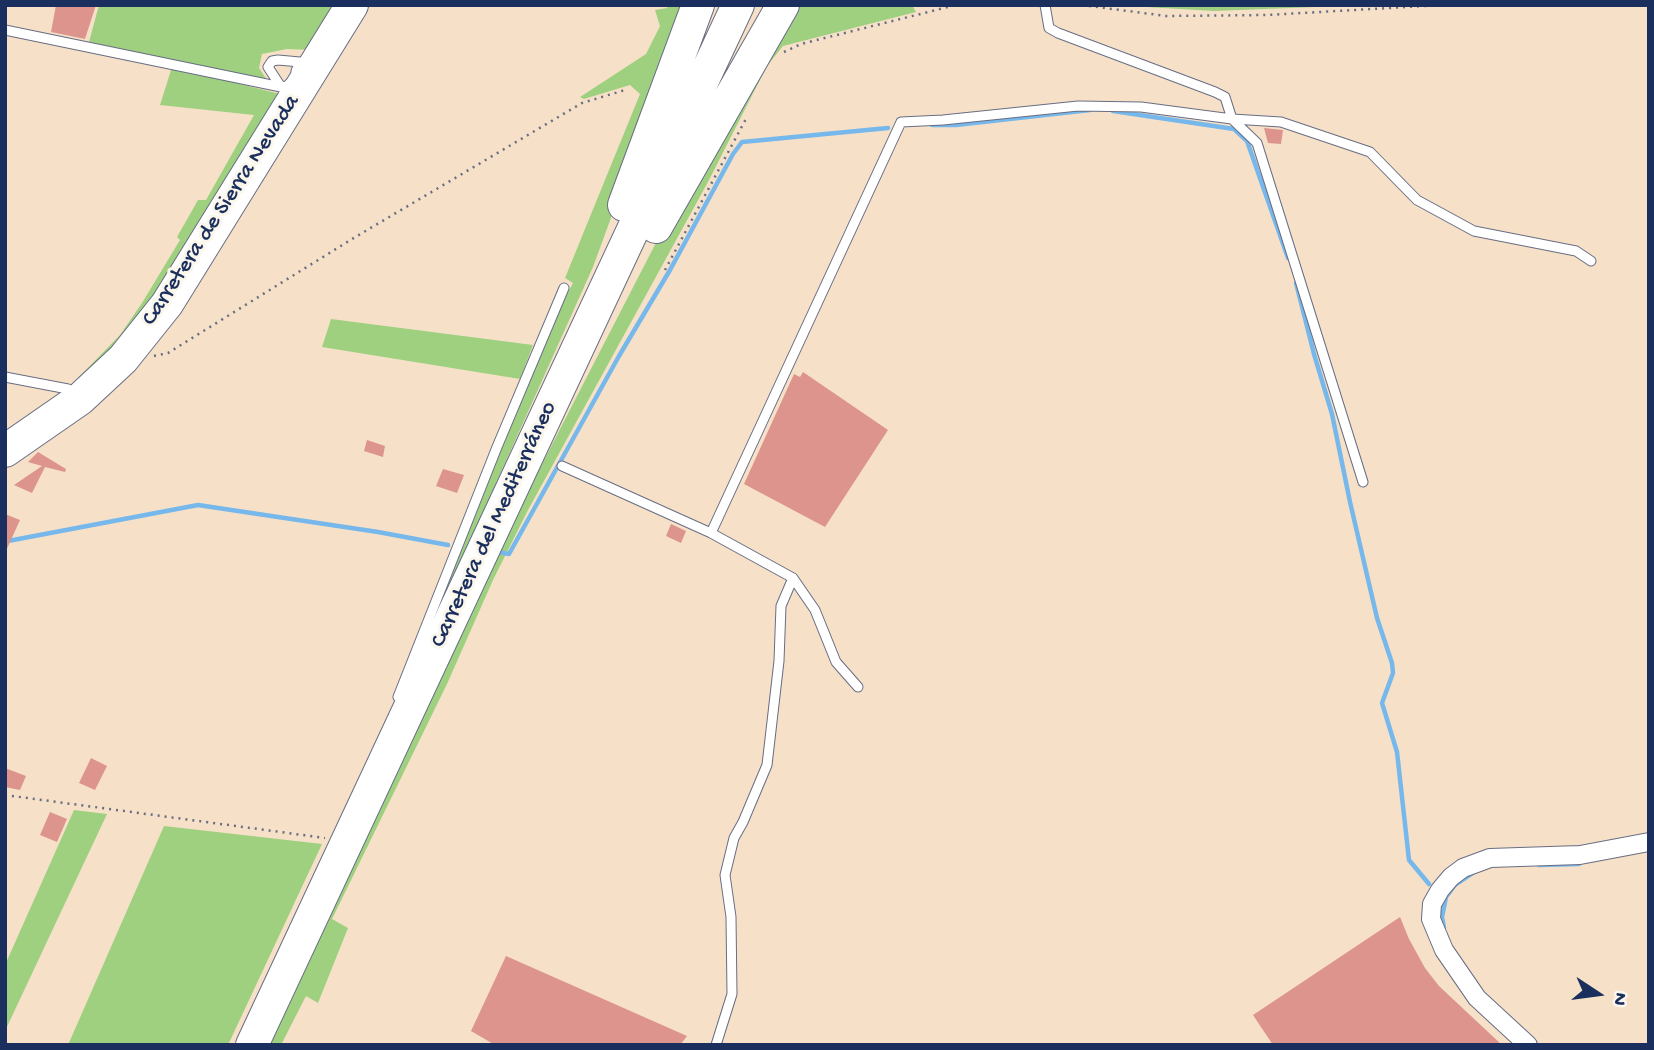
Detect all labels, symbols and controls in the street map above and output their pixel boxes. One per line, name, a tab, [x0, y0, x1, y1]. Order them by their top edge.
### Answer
street label: Carretera de Sierra Nevada	[137, 90, 307, 332]
street label: Carretera del Mediterráneo	[426, 398, 564, 652]
north arrow	[1563, 959, 1633, 1029]
text: N	[1606, 990, 1632, 1007]

